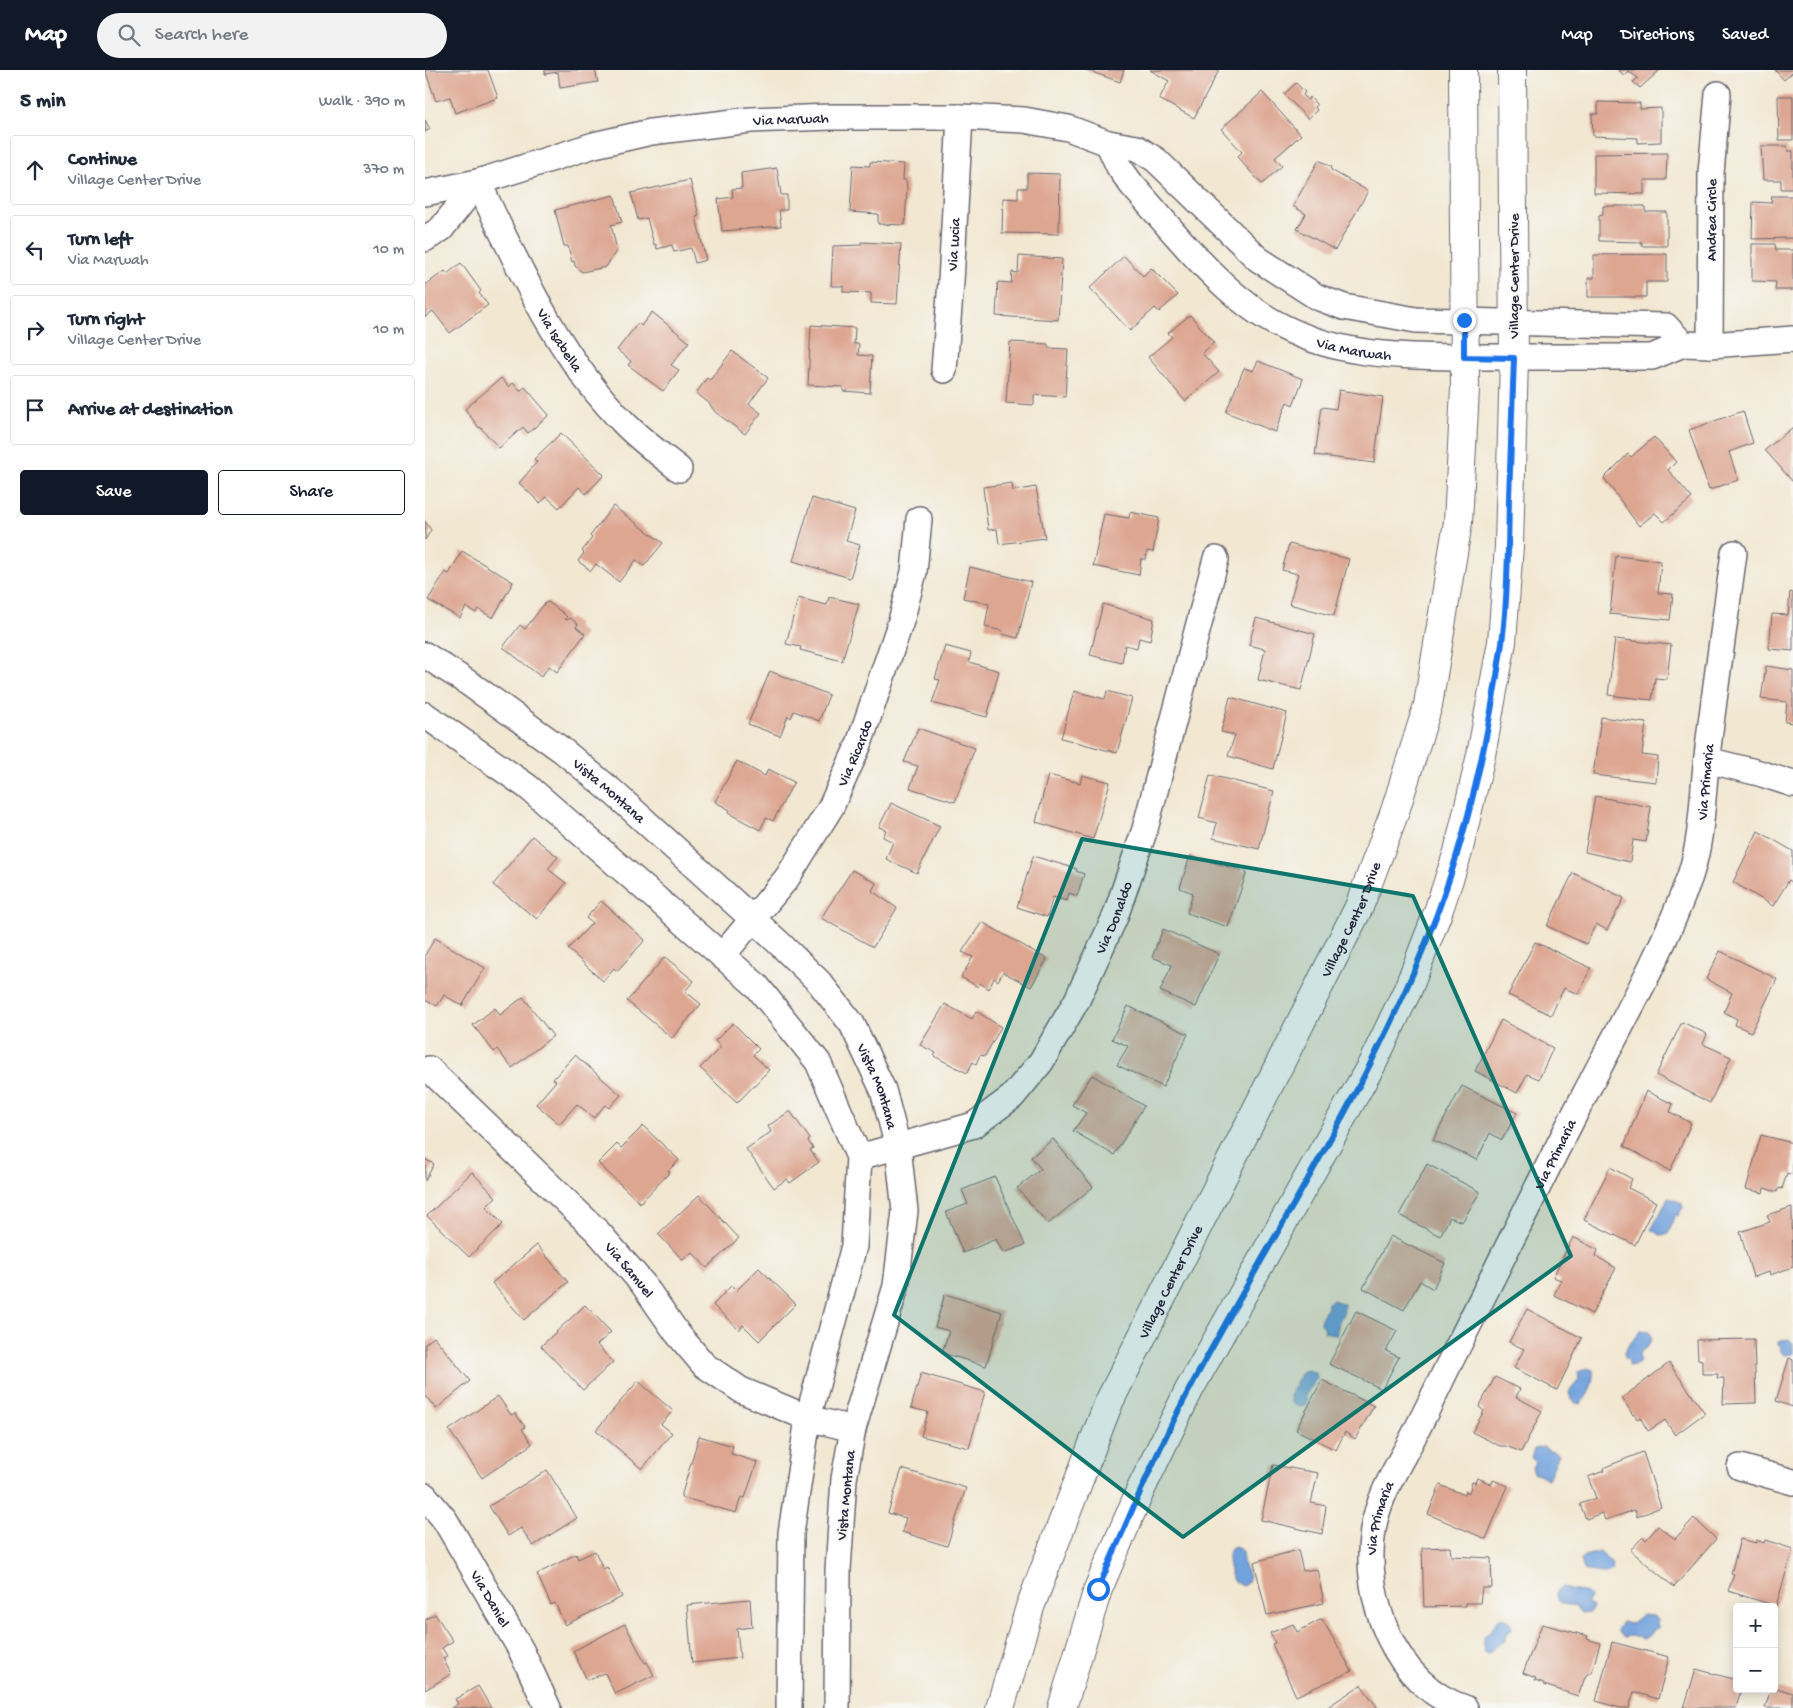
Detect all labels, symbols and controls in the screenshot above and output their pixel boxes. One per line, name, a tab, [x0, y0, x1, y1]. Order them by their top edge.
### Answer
search box	[97, 13, 447, 58]
text: Map	[25, 21, 67, 50]
icon: search	[115, 21, 143, 49]
text: Search here	[155, 24, 248, 47]
text: Map	[1561, 25, 1593, 46]
text: Directions	[1621, 25, 1694, 46]
text: Saved	[1722, 25, 1768, 46]
text: 5 min	[20, 90, 65, 115]
text: Walk · 390 m	[319, 93, 405, 112]
street label: Via Marwah	[752, 110, 829, 131]
text: Continue	[68, 149, 137, 172]
icon: ahead	[21, 156, 49, 184]
text: 370 m	[363, 161, 404, 180]
text: Village Center Drive	[68, 172, 201, 191]
street label: Andrea Circle	[1703, 178, 1722, 261]
street label: Village Center Drive	[1506, 213, 1524, 339]
street label: Via Lucia	[945, 217, 966, 272]
text: Turn left	[68, 229, 132, 252]
icon: left	[21, 236, 49, 264]
text: 10 m	[373, 241, 404, 260]
text: Via Marwah	[68, 252, 149, 271]
street label: Via Isabella	[531, 305, 586, 377]
text: Turn right	[68, 309, 144, 332]
route end	[1453, 309, 1476, 332]
icon: right	[21, 316, 49, 344]
text: 10 m	[373, 321, 404, 340]
text: Village Center Drive	[68, 332, 201, 351]
street label: Via Marwah	[1313, 334, 1392, 366]
icon: arrive	[21, 396, 49, 424]
text: Arrive at destination	[68, 399, 232, 422]
button: Save	[20, 470, 208, 515]
button: Share	[218, 470, 405, 515]
street label: Via Ricardo	[834, 718, 878, 790]
street label: Via Primaria	[1694, 742, 1719, 822]
street label: Vista Montana	[567, 755, 649, 828]
street label: Village Center Drive	[1318, 859, 1386, 982]
street label: Via Donaldo	[1092, 879, 1137, 958]
street label: Vista Montana	[851, 1040, 900, 1132]
street label: Via Primaria	[1531, 1116, 1582, 1194]
street label: Village Center Drive	[1135, 1222, 1208, 1343]
street label: Via Samuel	[599, 1238, 657, 1302]
street label: Vista Montana	[833, 1449, 861, 1542]
street label: Via Primaria	[1364, 1478, 1400, 1556]
street label: Via Daniel	[465, 1567, 513, 1631]
route start	[1087, 1578, 1110, 1601]
map controls	[1733, 1603, 1778, 1693]
button: +	[1733, 1603, 1778, 1648]
button: −	[1733, 1648, 1778, 1693]

